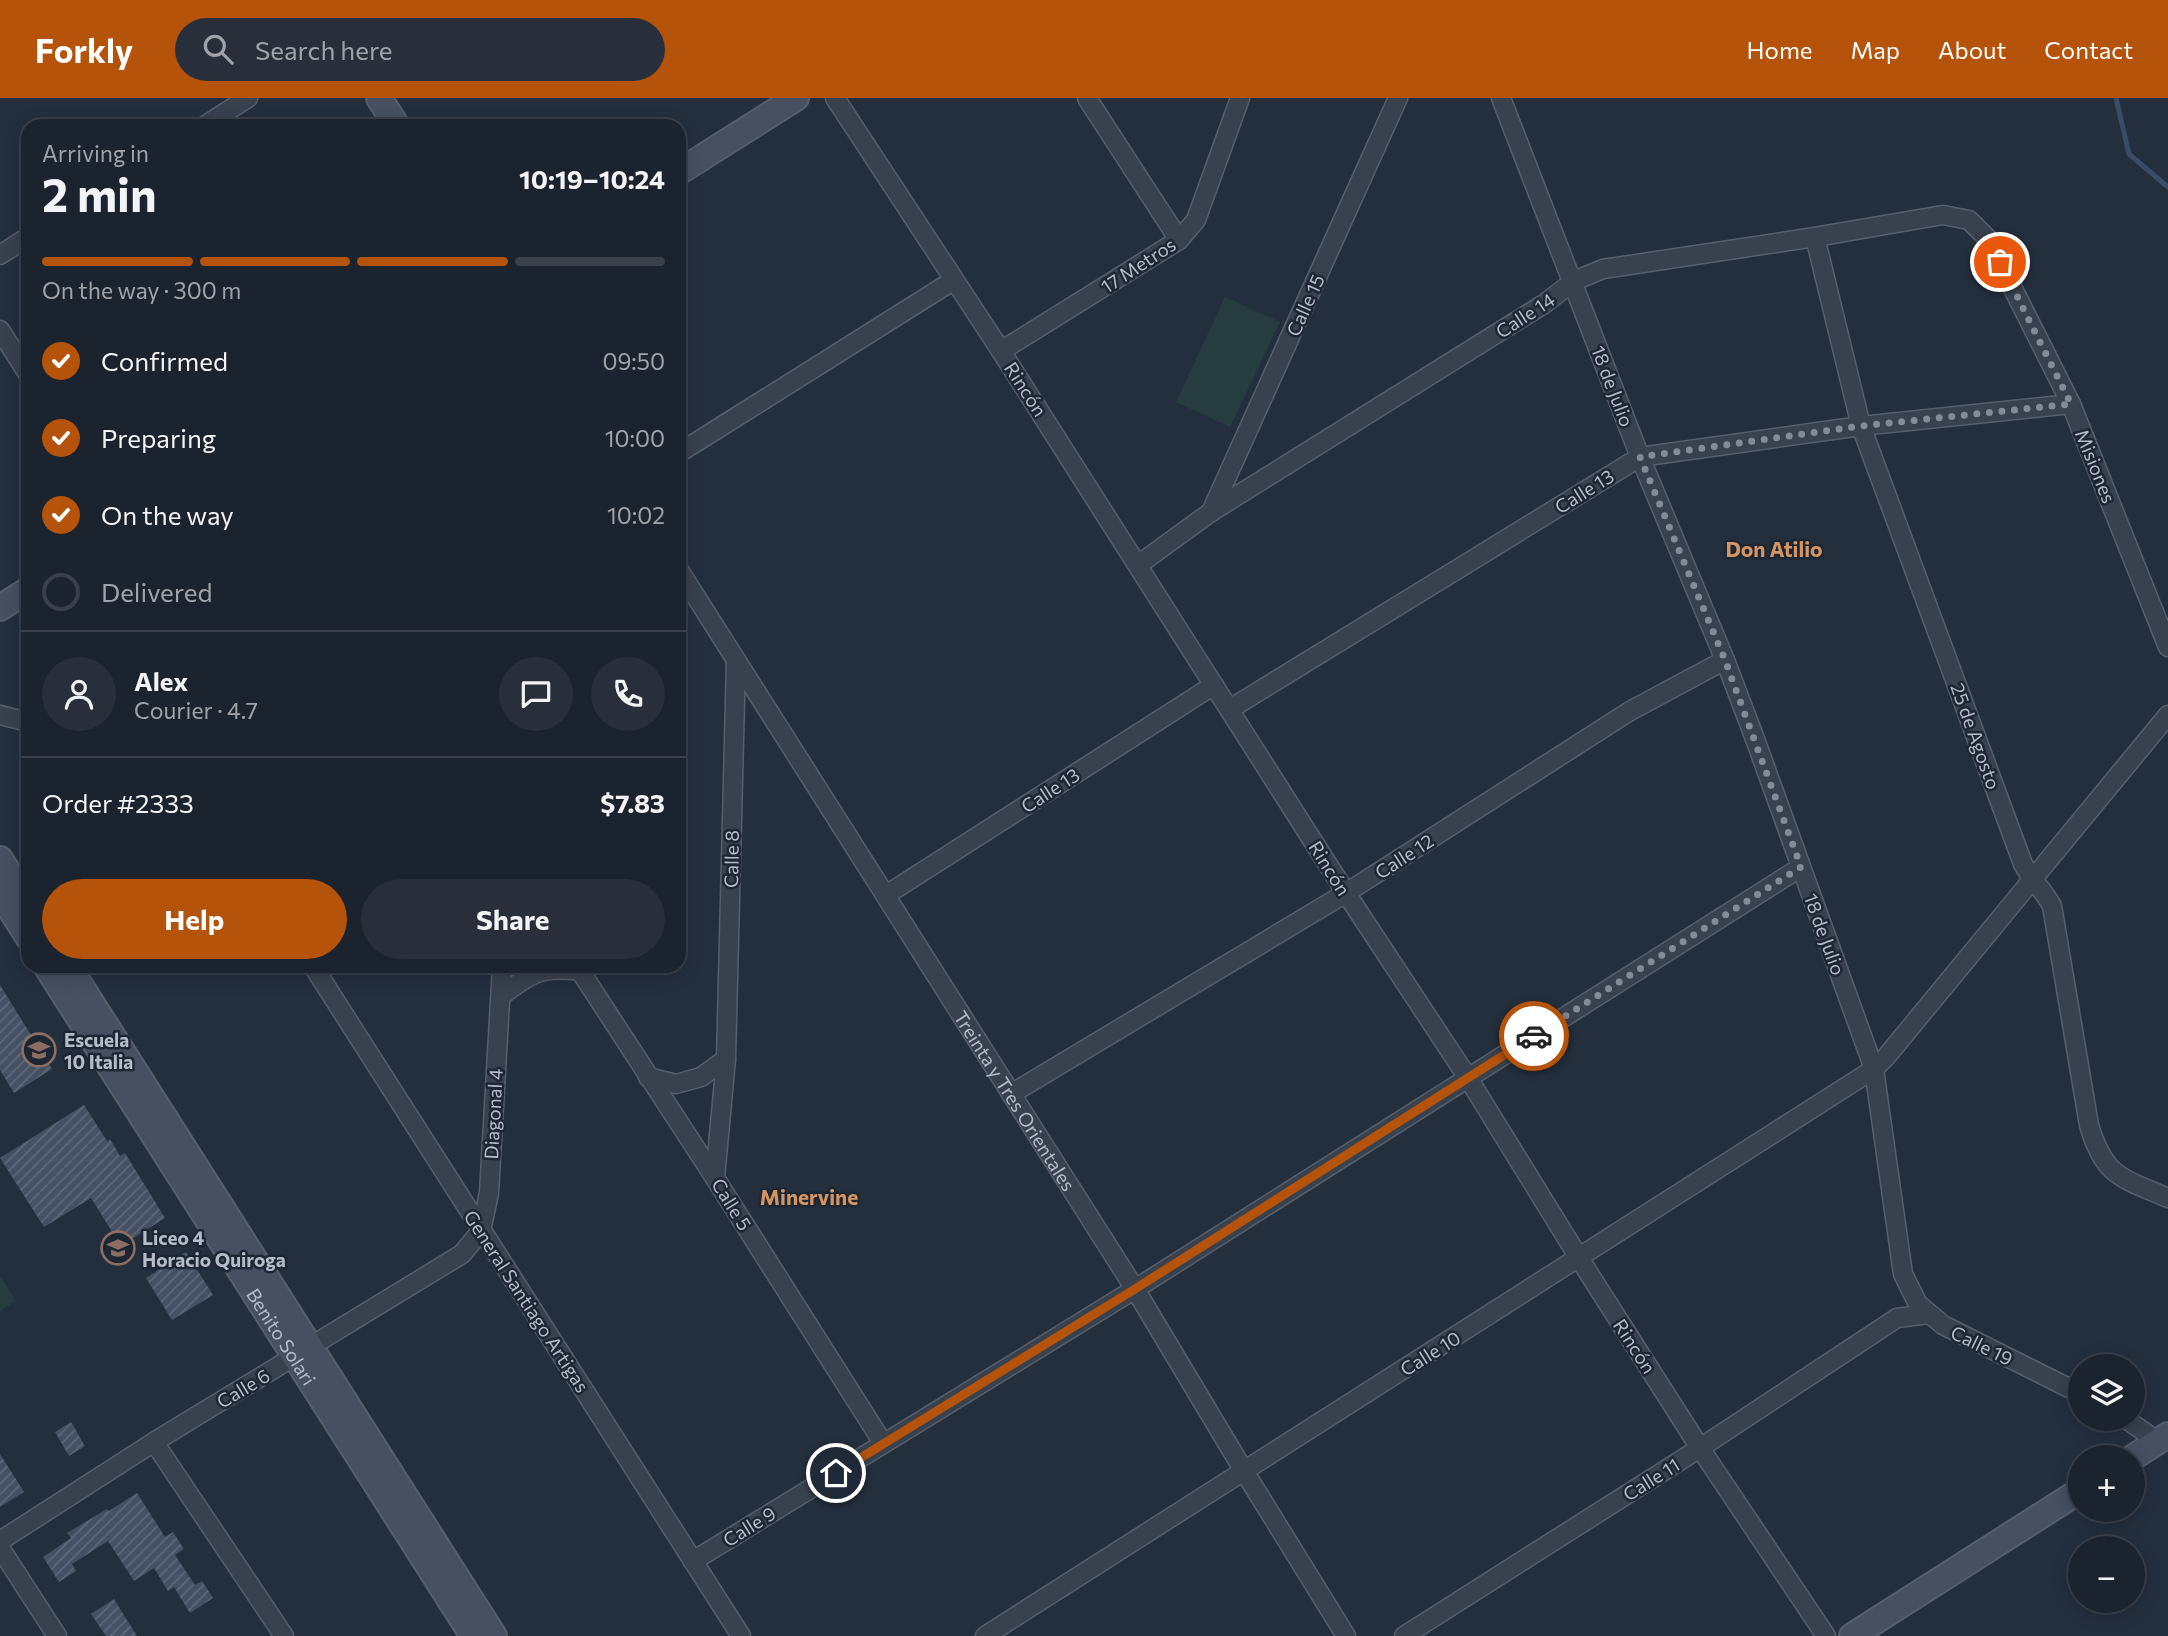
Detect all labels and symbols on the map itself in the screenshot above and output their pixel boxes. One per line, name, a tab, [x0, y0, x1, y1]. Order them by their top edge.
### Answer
street label: 17 Metros	[1096, 232, 1180, 298]
pin	[1970, 232, 2030, 292]
street label: Calle 15	[1281, 270, 1329, 340]
street label: Calle 14	[1491, 287, 1559, 343]
street label: 18 de Julio	[1587, 342, 1639, 430]
street label: Rincón	[1000, 358, 1052, 420]
street label: Misiones	[2071, 426, 2121, 506]
street label: Calle 13	[1550, 464, 1618, 518]
district label: Don Atilio	[1725, 536, 1823, 561]
street label: 25 de Agosto	[1946, 680, 2006, 792]
street label: Calle 13	[1016, 763, 1084, 817]
street label: Calle 12	[1371, 829, 1437, 883]
street label: Calle 8	[719, 830, 743, 888]
street label: Rincón	[1304, 836, 1356, 900]
street label: 18 de Julio	[1800, 890, 1850, 978]
courier	[1499, 1001, 1569, 1071]
street label: Treinta y Tres Orientales	[950, 1006, 1081, 1195]
place label: Escuela 10 Italia	[64, 1028, 133, 1073]
school or university icon: Escuela 10 Italia	[20, 1031, 58, 1069]
street label: Diagonal 4	[479, 1068, 507, 1160]
street label: Calle 5	[707, 1174, 757, 1234]
district label: Minervine	[760, 1184, 858, 1209]
street label: General Santiago Artigas	[459, 1206, 595, 1396]
place label: Liceo 4 Horacio Quiroga	[142, 1226, 286, 1271]
school or university icon: Liceo 4 Horacio Quiroga	[99, 1229, 137, 1267]
street label: Benito Solari	[243, 1283, 321, 1389]
street label: Rincón	[1609, 1315, 1661, 1377]
street label: Calle 19	[1947, 1320, 2017, 1370]
street label: Calle 10	[1396, 1326, 1464, 1380]
street label: Calle 6	[212, 1363, 274, 1413]
pin	[806, 1443, 866, 1503]
street label: Calle 11	[1618, 1453, 1684, 1505]
street label: Calle 9	[718, 1501, 780, 1551]

